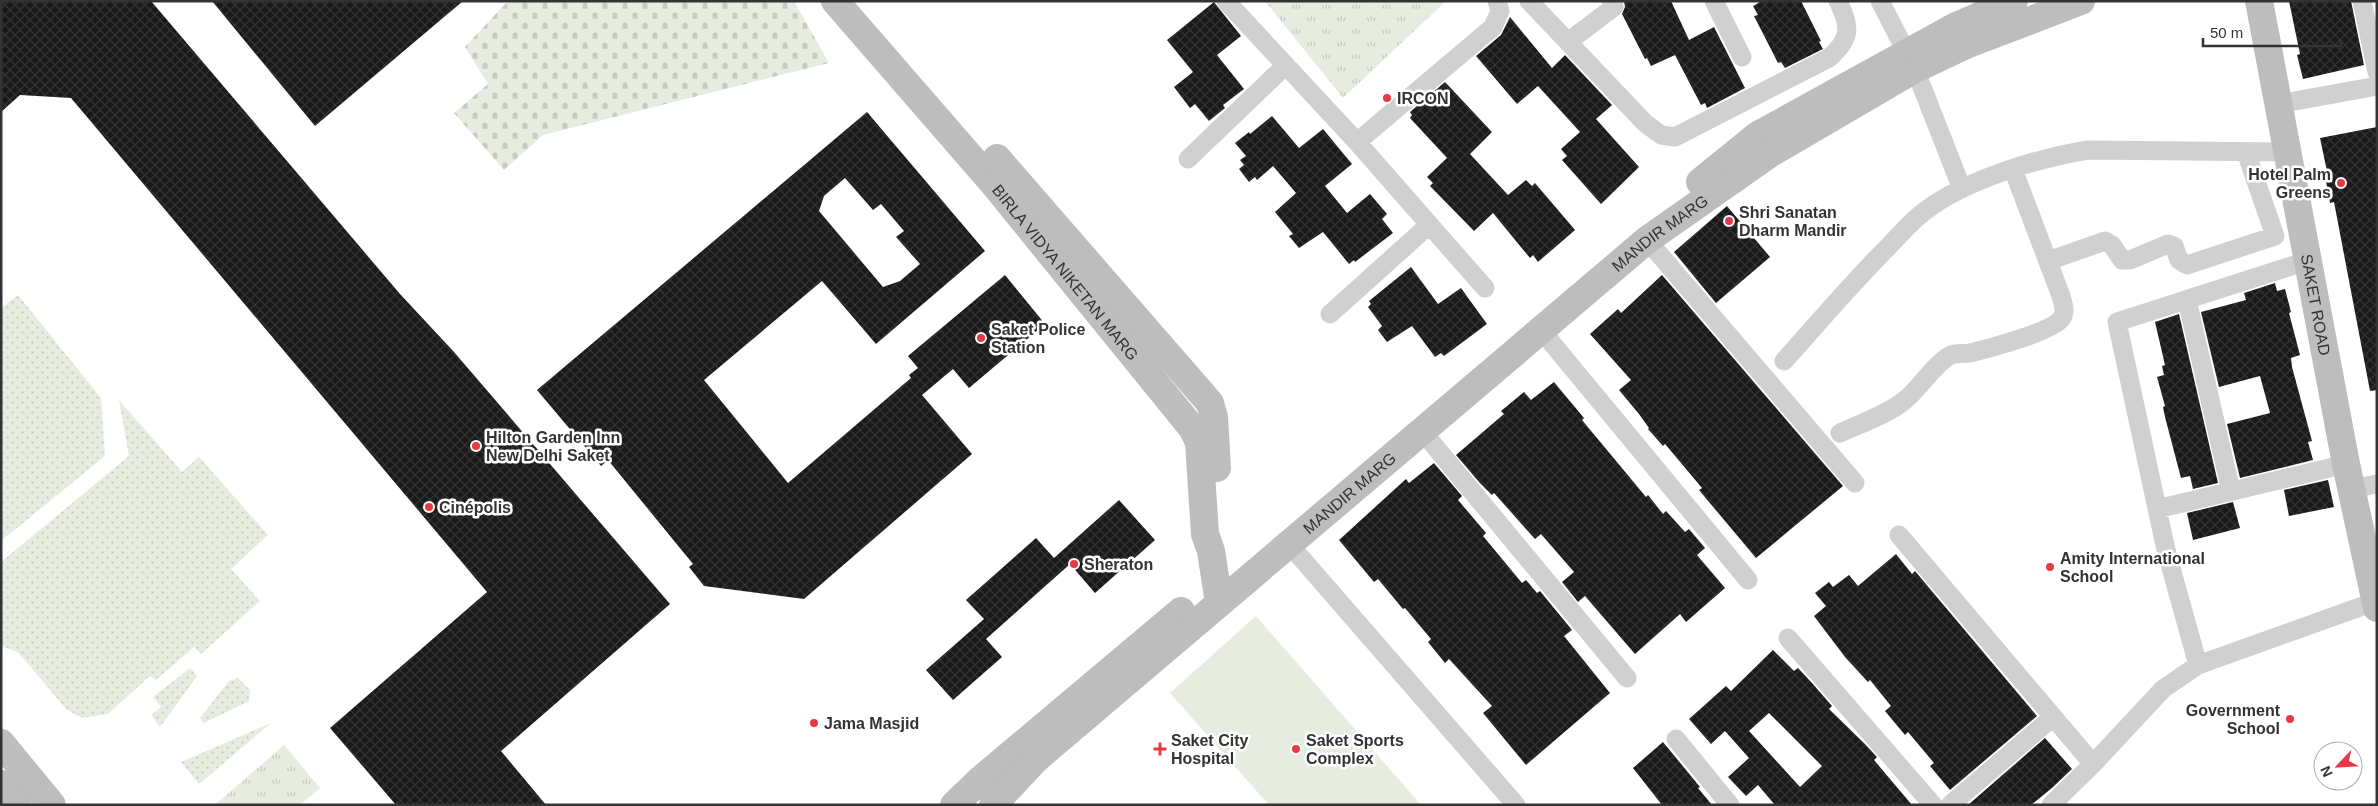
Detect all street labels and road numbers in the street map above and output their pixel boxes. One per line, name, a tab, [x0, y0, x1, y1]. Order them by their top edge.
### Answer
street label: BIRLA VIDYA NIKETAN MARG	[989, 181, 1142, 363]
street label: MANDIR MARG	[1608, 192, 1711, 275]
street label: SAKET ROAD	[2298, 253, 2334, 357]
street label: MANDIR MARG	[1300, 449, 1399, 537]

